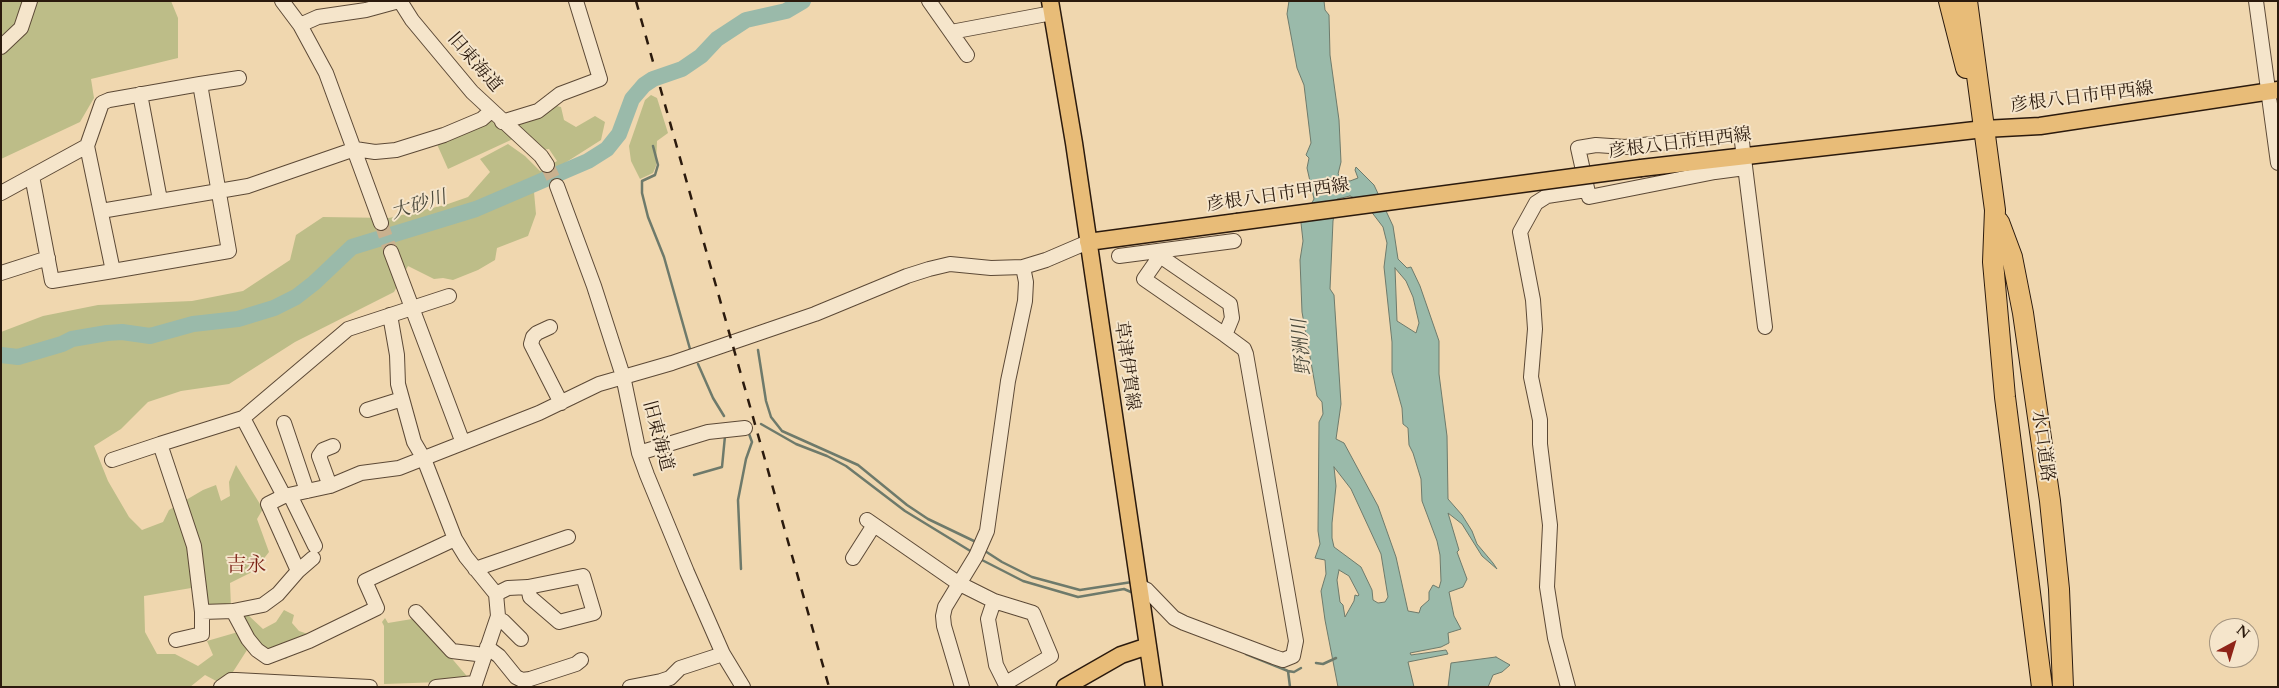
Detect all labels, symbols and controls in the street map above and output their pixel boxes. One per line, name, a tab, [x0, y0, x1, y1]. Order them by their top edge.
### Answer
street label: 旧東海道	[442, 29, 506, 97]
street label: 彦根八日市甲西線	[2009, 79, 2155, 117]
street label: 彦根八日市甲西線	[1607, 125, 1753, 163]
street label: 彦根八日市甲西線	[1205, 175, 1351, 217]
water label: 大砂川	[388, 187, 450, 225]
water label: 野洲川	[1289, 318, 1317, 376]
street label: 草津伊賀線	[1109, 320, 1143, 412]
street label: 旧東海道	[637, 398, 677, 474]
street label: 水口道路	[2026, 409, 2058, 483]
district label: 吉永	[226, 554, 266, 578]
north arrow	[2209, 618, 2259, 668]
text: N	[2232, 621, 2254, 643]

